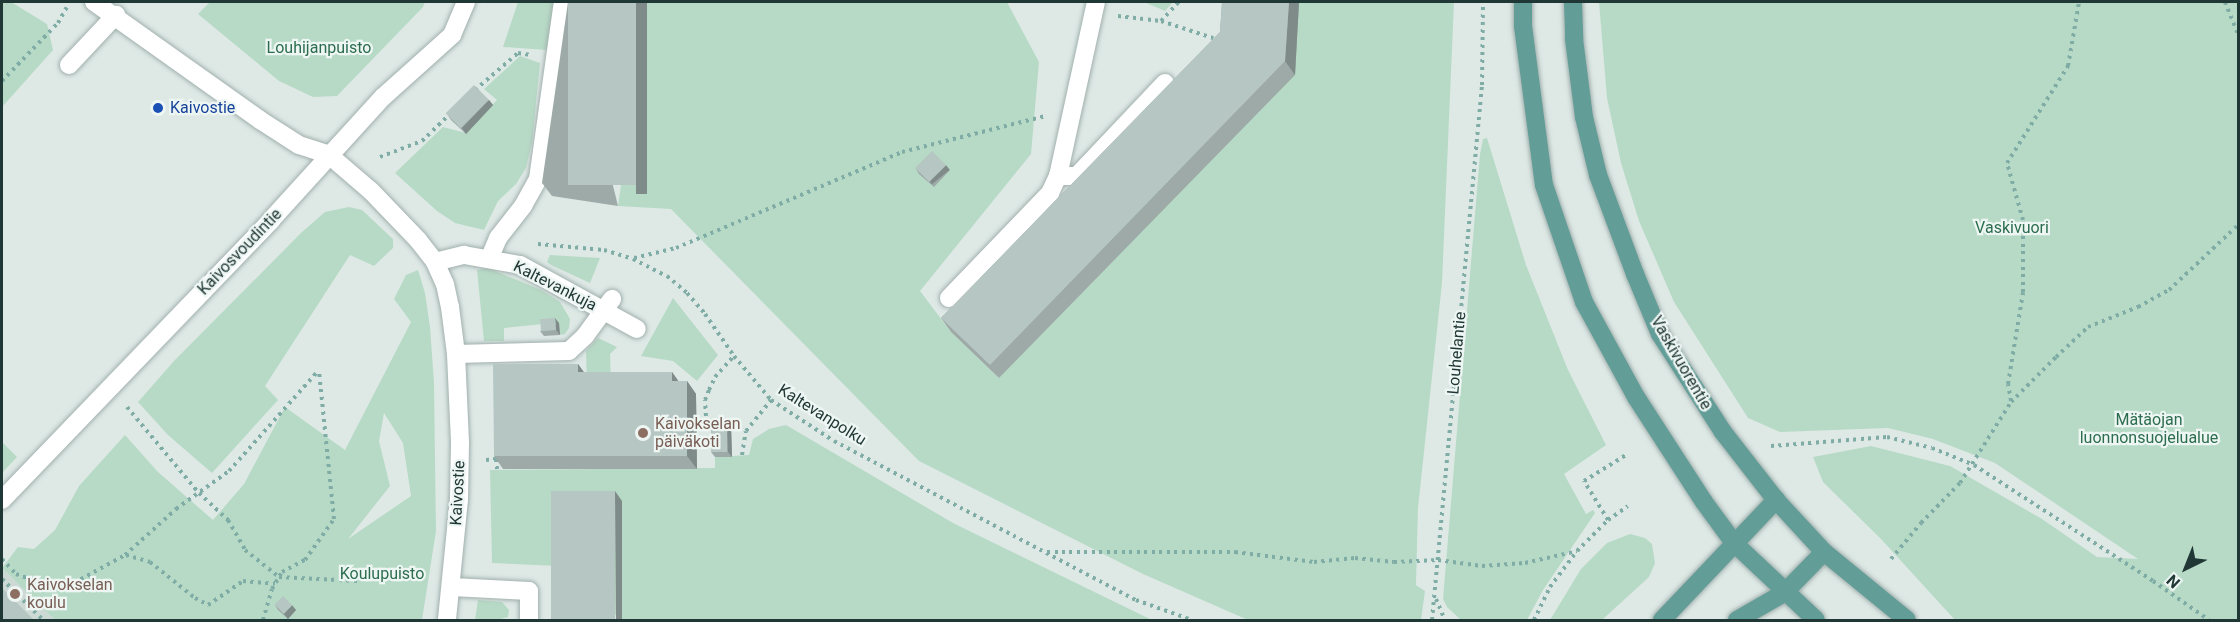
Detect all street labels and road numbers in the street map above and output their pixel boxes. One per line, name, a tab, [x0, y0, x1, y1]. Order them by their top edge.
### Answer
street label: Kaivosvoudintie	[194, 205, 286, 299]
street label: Kaltevankuja	[510, 257, 600, 315]
street label: Louhelantie	[1444, 311, 1470, 395]
street label: Vaskivuorentie	[1647, 313, 1715, 413]
street label: Kaltevanpolku	[774, 380, 870, 450]
street label: Kaivostie	[447, 460, 469, 526]

